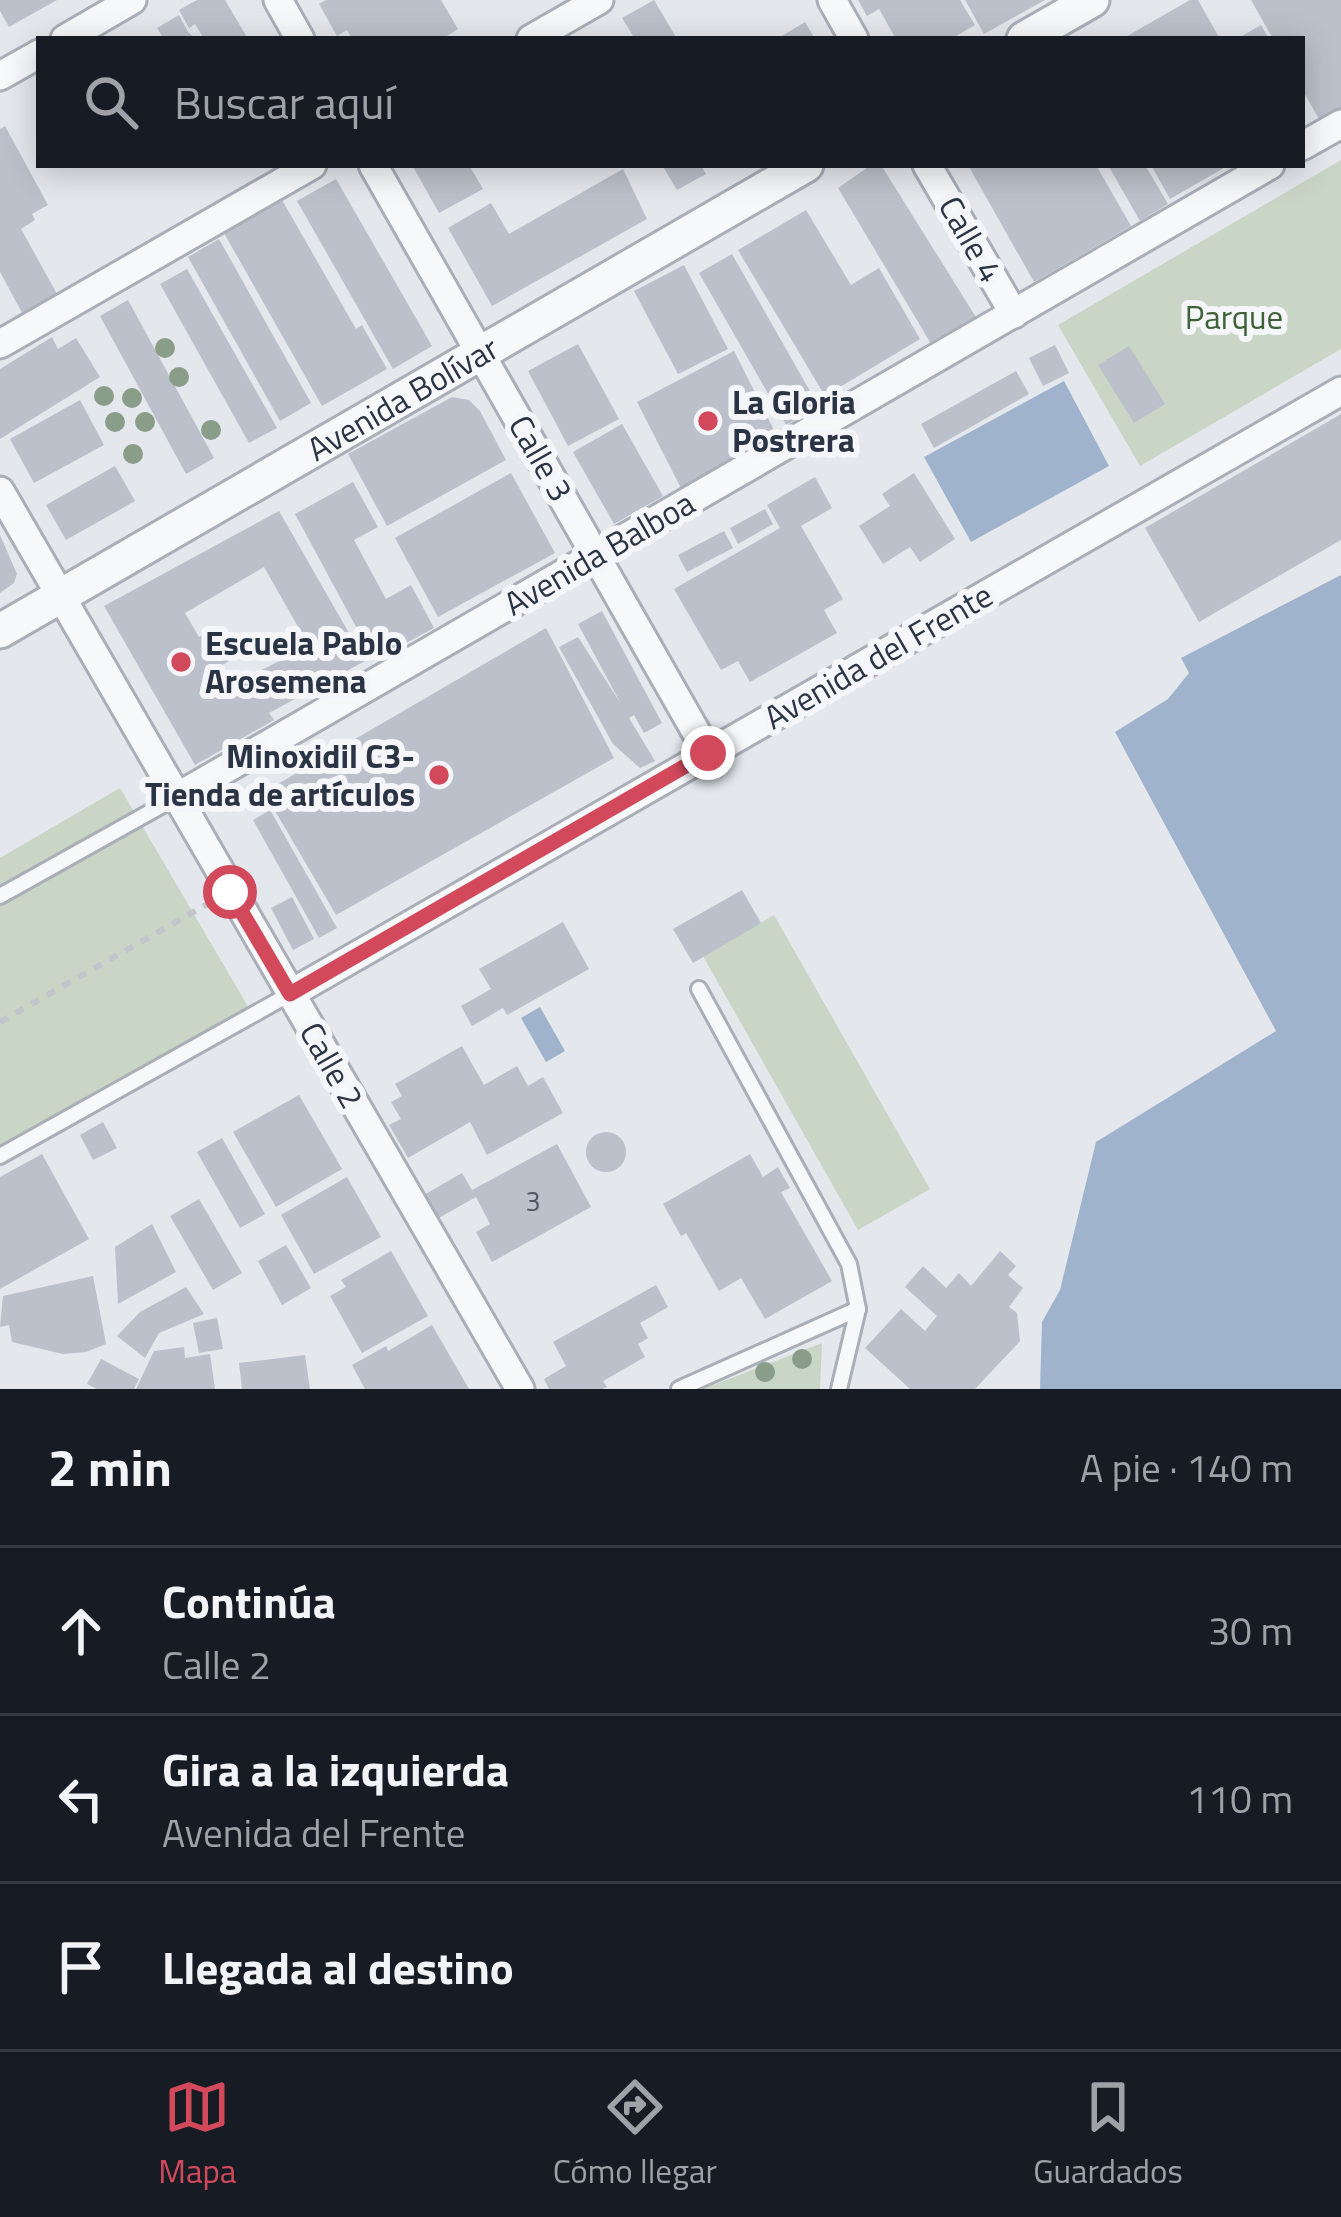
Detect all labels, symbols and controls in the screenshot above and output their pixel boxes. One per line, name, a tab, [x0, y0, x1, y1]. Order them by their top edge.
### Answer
search box	[36, 36, 1305, 168]
text: Buscar aquí	[174, 68, 394, 136]
icon: search	[78, 69, 144, 135]
street label: Calle 4	[926, 187, 1016, 291]
park label: Parque	[1185, 292, 1283, 342]
street label: Avenida Bolívar	[298, 323, 508, 473]
place label: La Gloria Postrera	[732, 377, 856, 465]
street label: Calle 3	[496, 406, 586, 510]
marker: La Gloria Postrera	[695, 408, 721, 434]
street label: Avenida Balboa	[494, 478, 704, 628]
street label: Avenida del Frente	[754, 570, 1002, 742]
place label: Escuela Pablo Arosemena	[205, 618, 402, 706]
marker: Escuela Pablo Arosemena	[168, 649, 194, 675]
route end	[681, 726, 735, 780]
place label: Minoxidil C3- Tienda de artículos	[145, 731, 415, 819]
marker: Minoxidil C3- Tienda de artículos	[426, 762, 452, 788]
route start	[203, 865, 257, 919]
street label: Calle 2	[287, 1013, 377, 1117]
house number: 3	[525, 1180, 541, 1221]
text: 2 min	[48, 1428, 172, 1506]
text: A pie · 140 m	[1080, 1438, 1293, 1497]
text: Continúa	[162, 1567, 336, 1635]
icon: ahead	[48, 1598, 114, 1664]
text: 30 m	[1208, 1601, 1293, 1660]
text: Calle 2	[162, 1635, 271, 1694]
text: Gira a la izquierda	[162, 1735, 509, 1803]
icon: left	[48, 1766, 114, 1832]
text: 110 m	[1186, 1769, 1293, 1828]
text: Avenida del Frente	[162, 1803, 466, 1862]
text: Llegada al destino	[162, 1933, 514, 2001]
icon: arrive	[48, 1934, 114, 2000]
tab: Mapa	[158, 2074, 236, 2196]
tab: Cómo llegar	[553, 2074, 717, 2196]
tab: Guardados	[1033, 2074, 1183, 2196]

